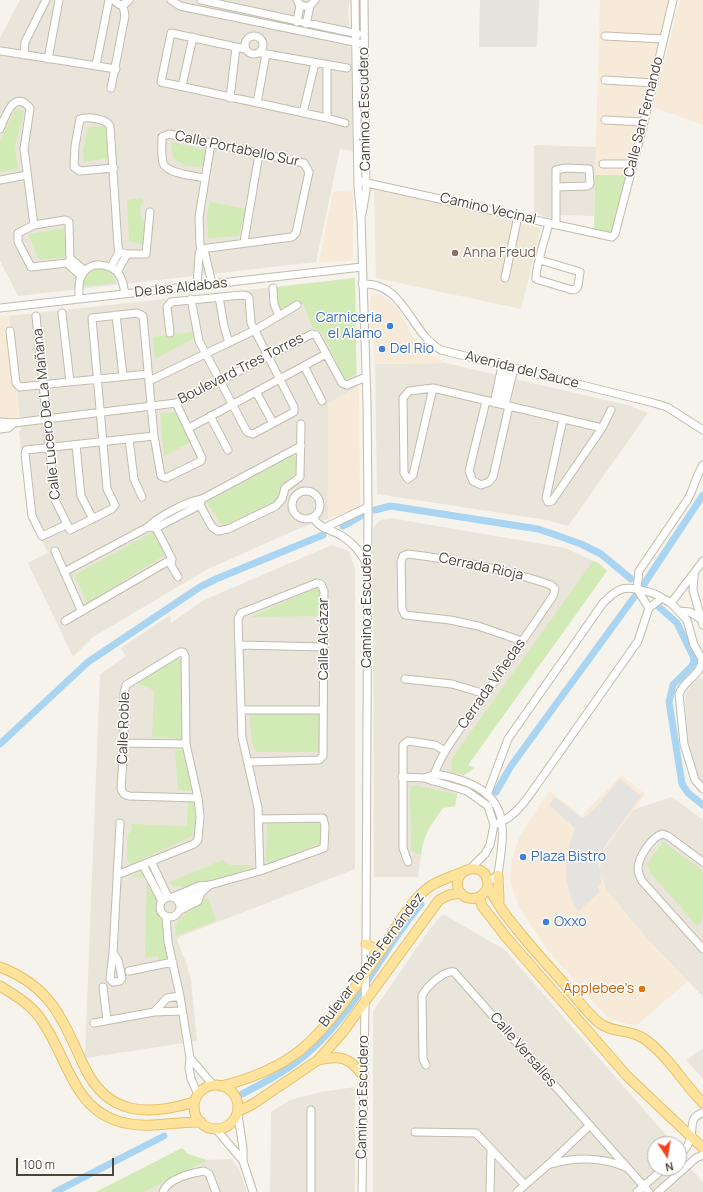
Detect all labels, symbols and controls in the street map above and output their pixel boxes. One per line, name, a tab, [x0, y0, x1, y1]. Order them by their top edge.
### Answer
street label: Camino a Escudero	[356, 47, 374, 171]
street label: Calle San Fernando	[621, 55, 667, 179]
street label: Calle Portabello Sur	[173, 128, 301, 170]
street label: Camino Vecinal	[438, 190, 538, 228]
place label: Anna Freud	[463, 245, 536, 261]
marker: Anna Freud	[450, 248, 460, 258]
street label: De las Aldabas	[134, 275, 228, 301]
place label: Carniceria el Alamo	[316, 310, 382, 342]
marker: Carniceria el Alamo	[385, 321, 395, 331]
street label: Calle Lucero De La Mañana	[30, 327, 64, 501]
street label: Boulevard Tres Torres	[175, 330, 307, 408]
place label: Del Rio	[390, 341, 434, 357]
marker: Del Rio	[377, 344, 387, 354]
street label: Avenida del Sauce	[463, 348, 581, 392]
street label: Camino a Escudero	[359, 544, 375, 668]
street label: Cerrada Rioja	[437, 550, 525, 584]
street label: Calle Alcázar	[316, 598, 332, 680]
street label: Cerrada Viñedas	[455, 636, 529, 732]
street label: Calle Roble	[114, 692, 134, 764]
place label: Plaza Bistro	[531, 849, 606, 865]
marker: Plaza Bistro	[518, 852, 528, 862]
street label: Bulevar Tomás Fernández	[316, 889, 428, 1031]
place label: Oxxo	[554, 914, 587, 930]
marker: Oxxo	[541, 917, 551, 927]
place label: Applebee's	[563, 981, 634, 997]
marker: Applebee's	[637, 984, 647, 994]
street label: Calle Versalles	[486, 1009, 560, 1091]
street label: Camino a Escudero	[354, 1035, 372, 1159]
north arrow	[647, 1136, 687, 1176]
scale bar	[18, 1150, 116, 1176]
text: 100 m	[23, 1156, 55, 1173]
text: N	[664, 1159, 675, 1175]

